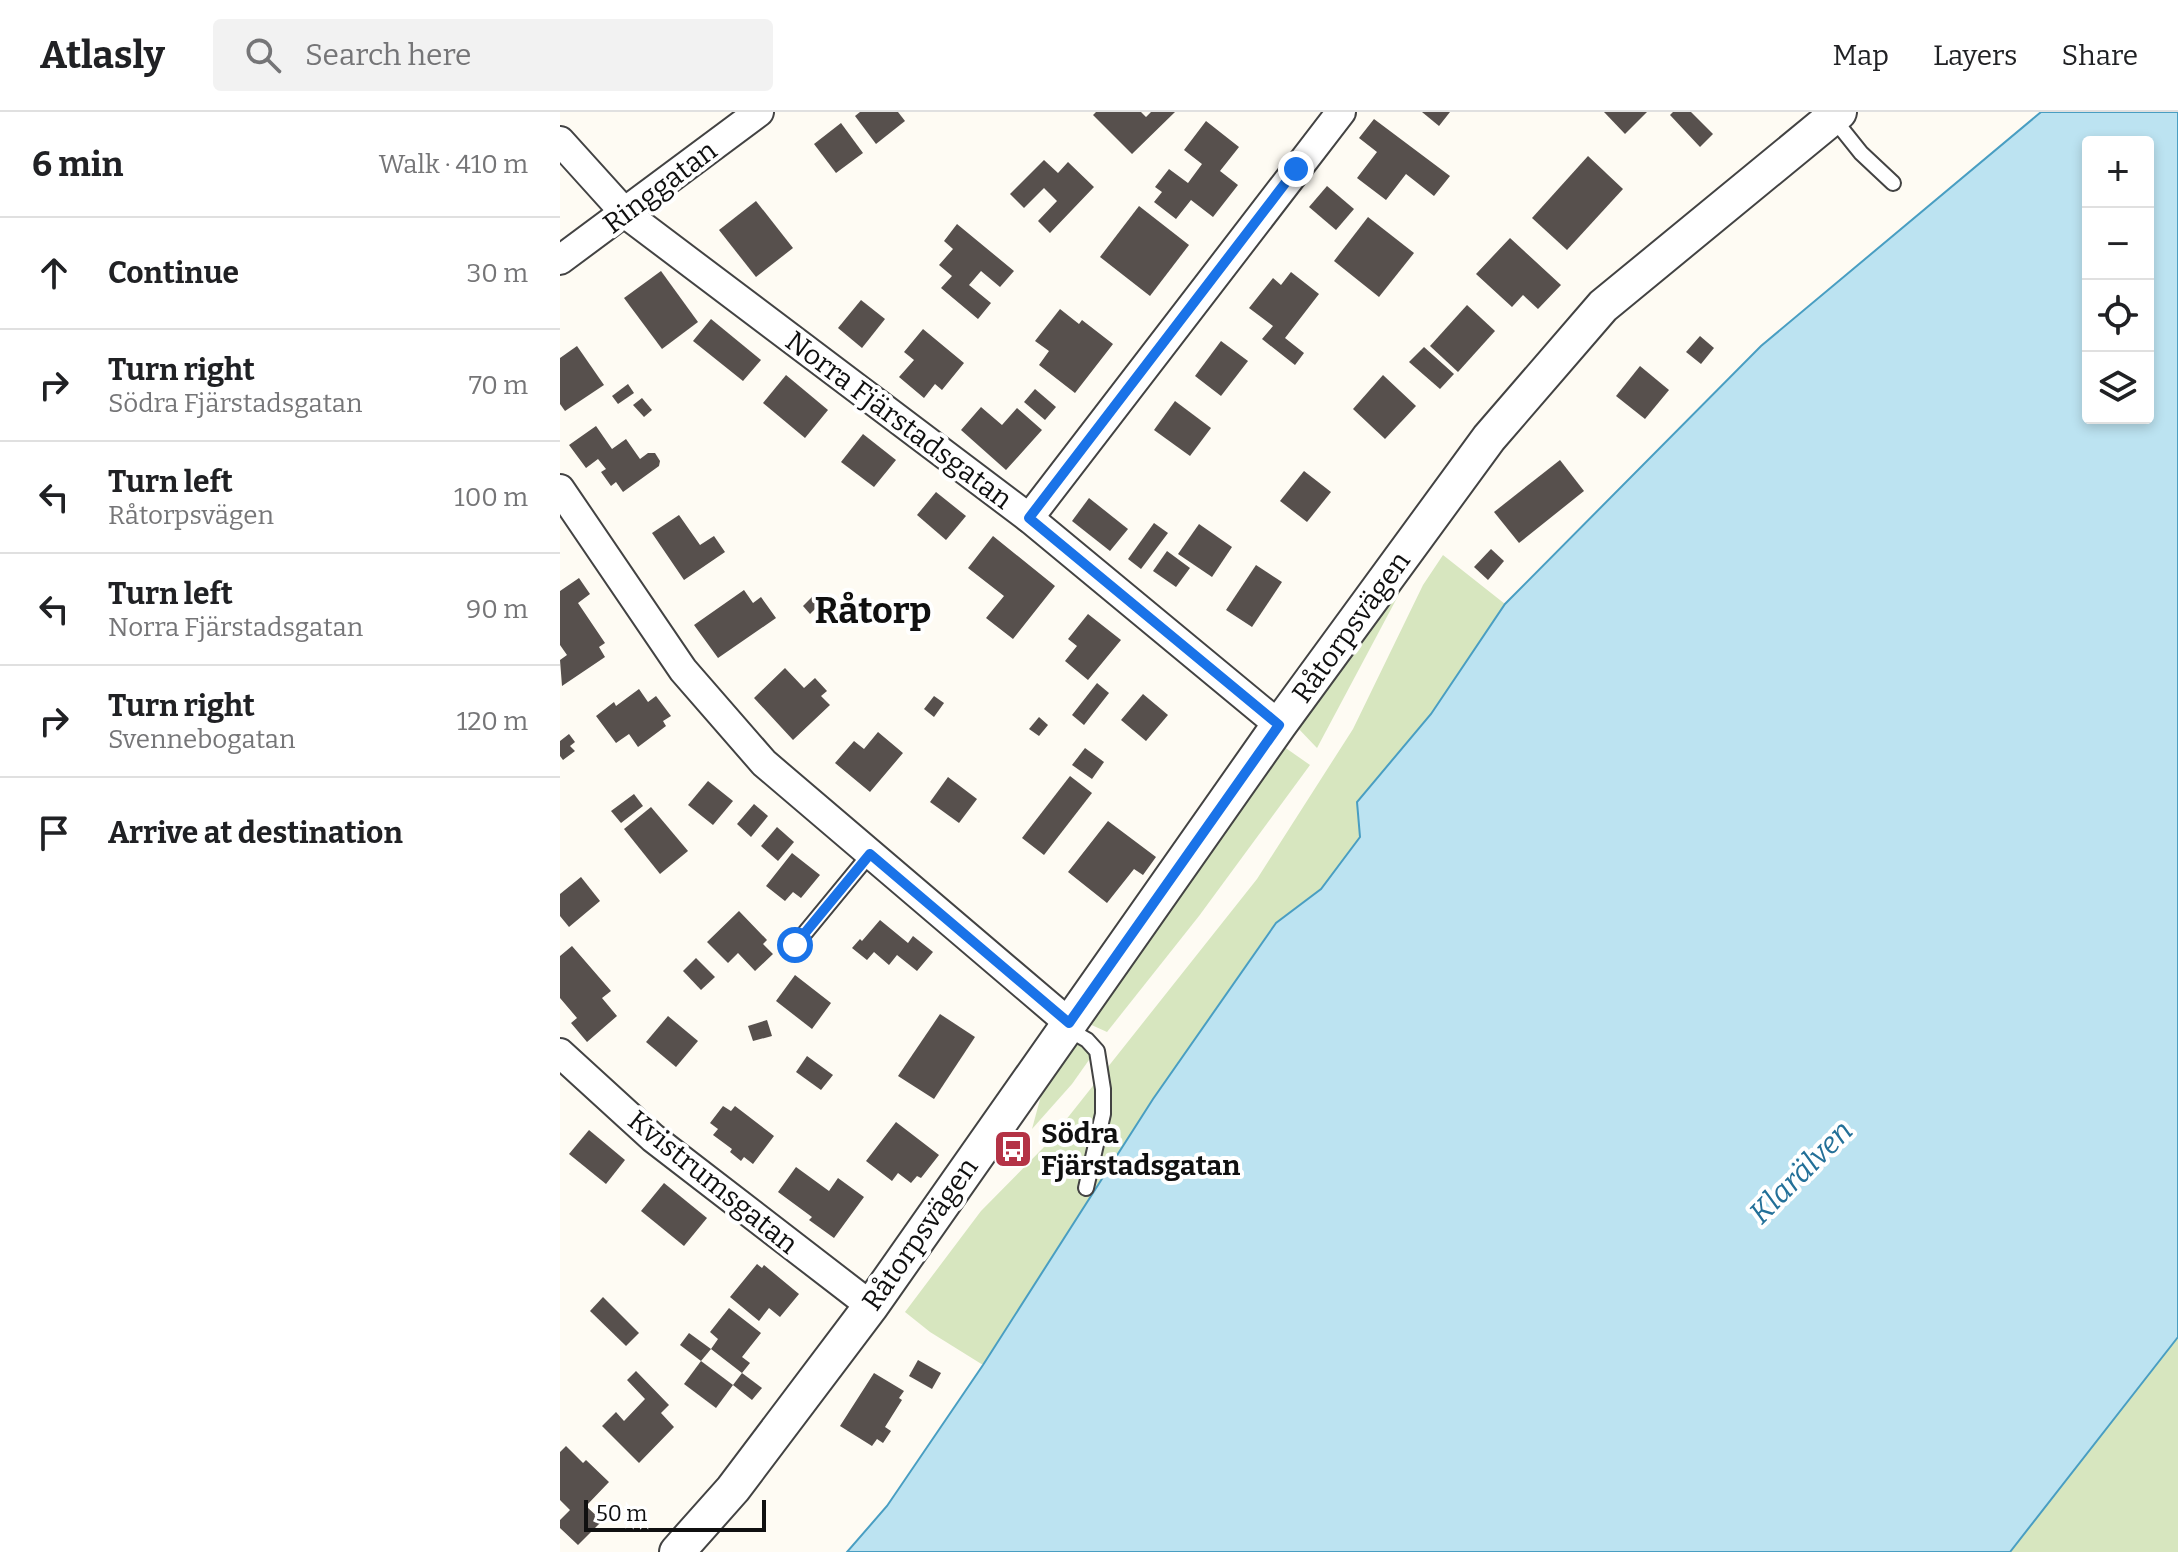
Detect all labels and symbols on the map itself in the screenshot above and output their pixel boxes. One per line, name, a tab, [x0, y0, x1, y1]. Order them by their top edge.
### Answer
street label: Ringgatan	[597, 133, 723, 240]
route end	[1278, 151, 1314, 187]
street label: Norra Fjärstadsgatan	[779, 324, 1019, 516]
street label: Råtorpsvägen	[1285, 545, 1417, 709]
district label: Råtorp	[815, 589, 931, 633]
route start	[777, 927, 813, 963]
street label: Kvistrumsgatan	[622, 1104, 805, 1261]
water label: Klarälven	[1742, 1113, 1860, 1231]
place label: Södra Fjärstadsgatan	[1041, 1117, 1240, 1182]
bus stop icon: Södra Fjärstadsgatan	[992, 1128, 1034, 1170]
street label: Råtorpsvägen	[855, 1151, 985, 1317]
scale bar	[584, 1496, 766, 1532]

